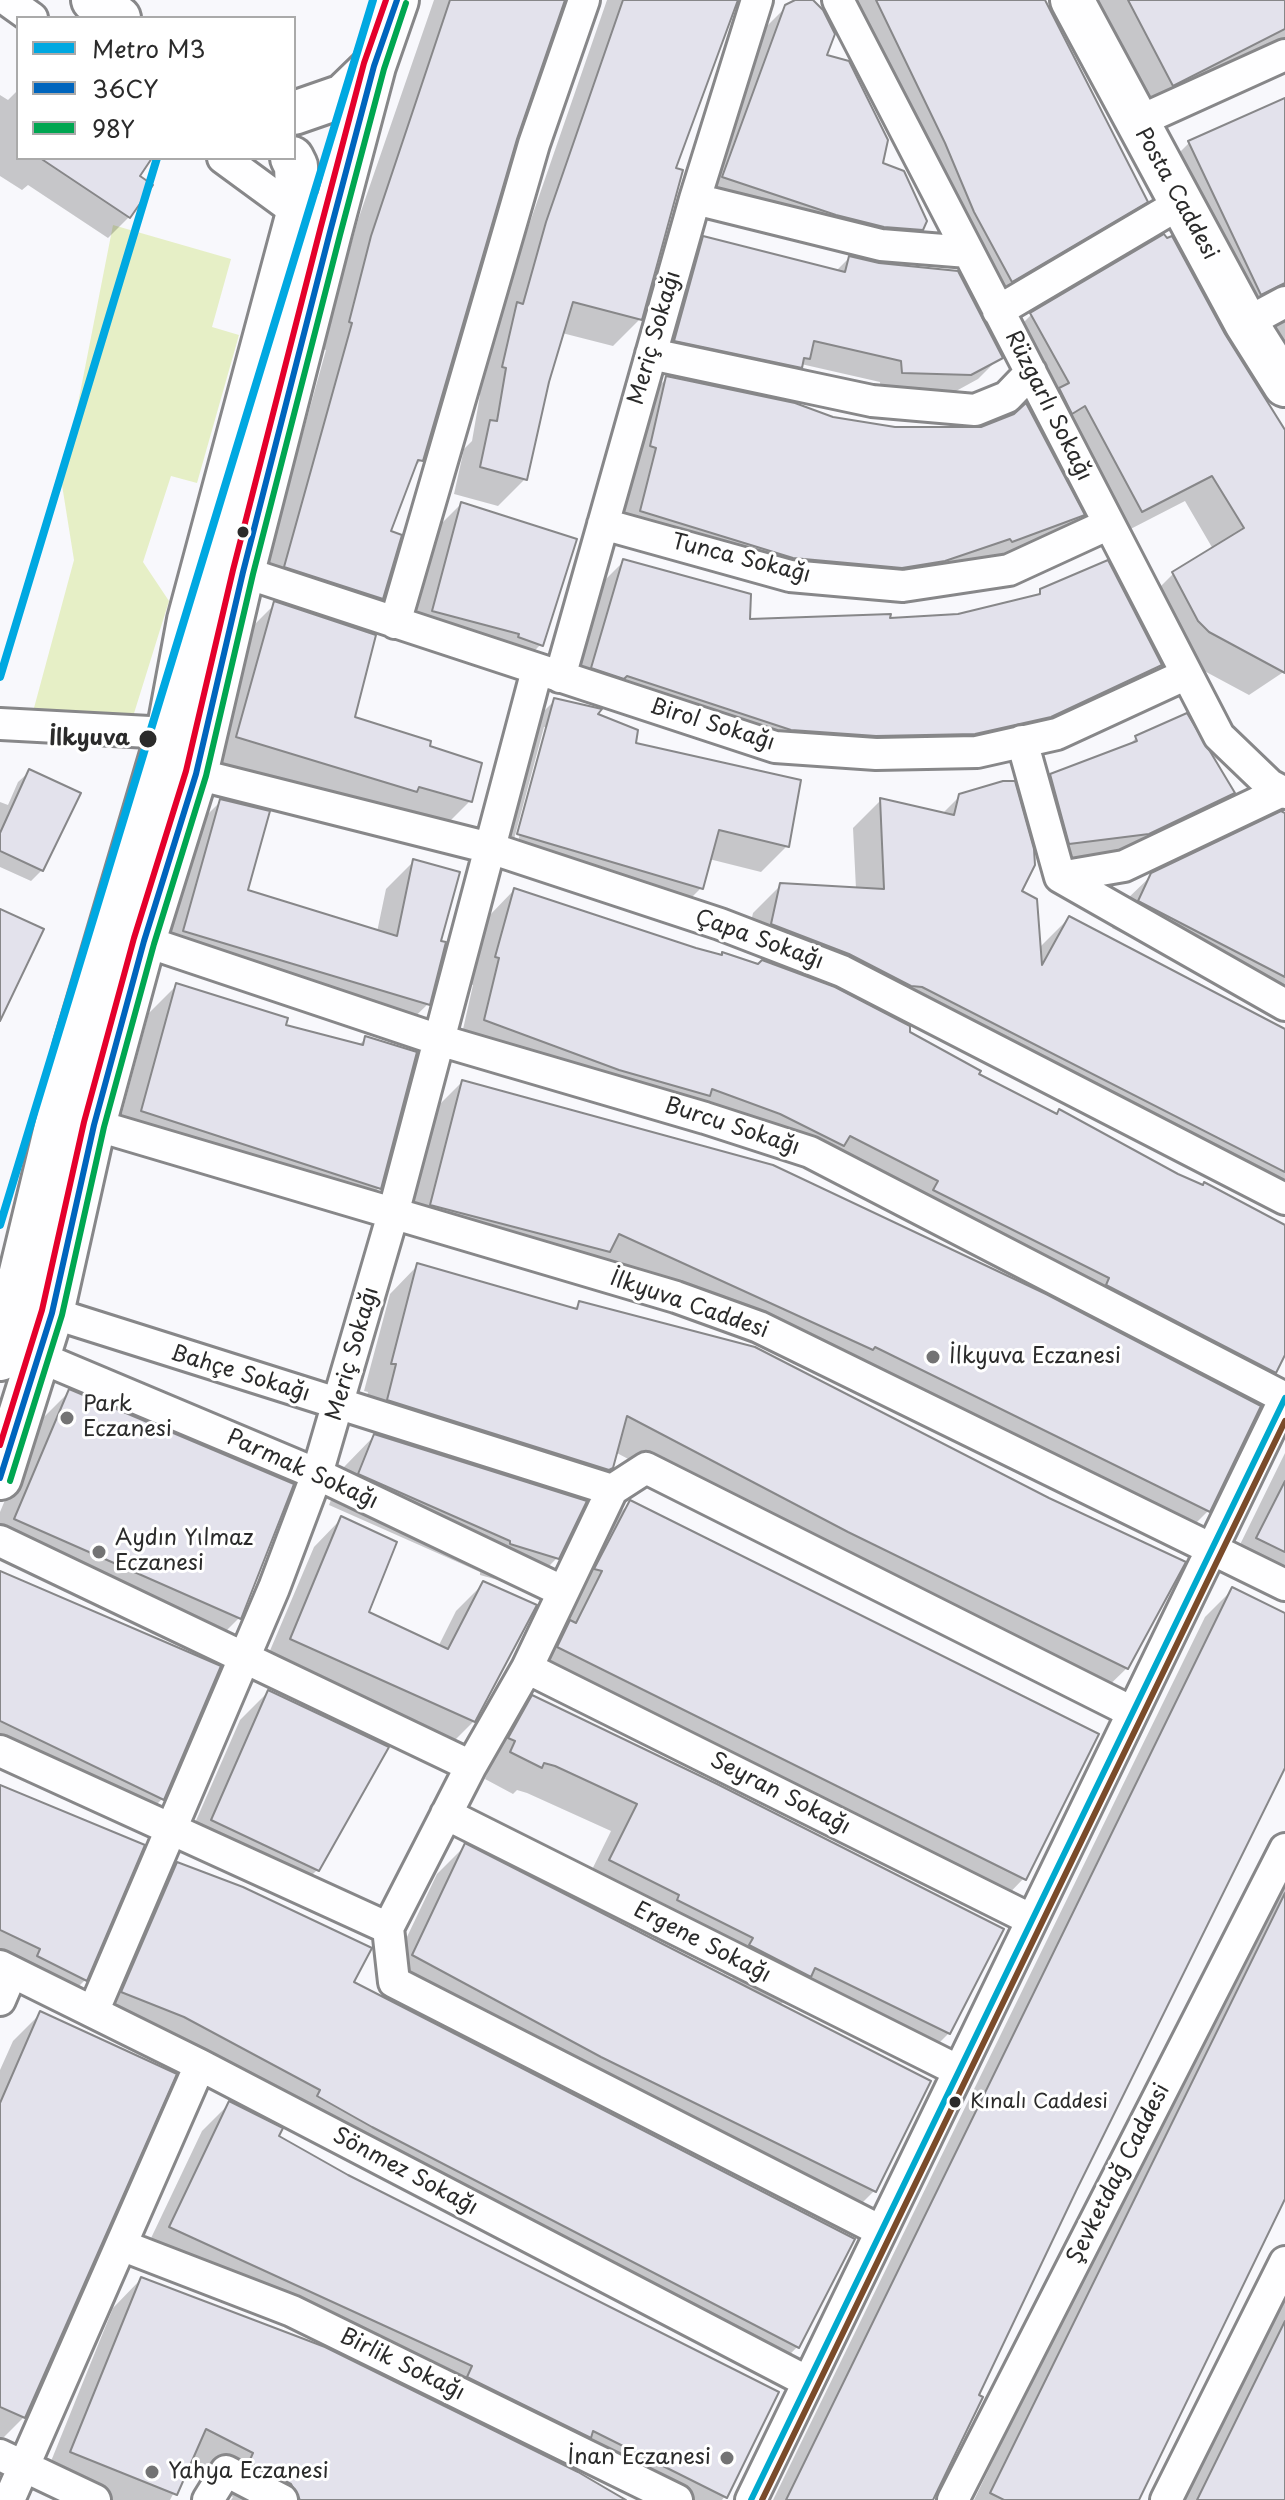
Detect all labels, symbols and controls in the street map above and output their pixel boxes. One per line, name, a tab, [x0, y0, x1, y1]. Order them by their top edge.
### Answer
legend	[16, 16, 296, 160]
text: Metro M3	[92, 30, 205, 66]
text: 36CY	[92, 70, 158, 106]
text: 98Y	[92, 110, 135, 146]
street label: Posta Caddesi	[1129, 123, 1223, 265]
street label: Meriç Sokağı	[623, 268, 687, 408]
street label: Rüzgarlı Sokağı	[999, 326, 1097, 486]
unlabelled marker	[235, 524, 251, 540]
street label: Tunca Sokağı	[669, 529, 813, 589]
street label: Birol Sokağı	[646, 693, 778, 757]
place label: İlkyuva	[49, 726, 130, 752]
marker: İlkyuva	[137, 728, 159, 750]
street label: Çapa Sokağı	[691, 905, 827, 975]
street label: Burcu Sokağı	[661, 1093, 803, 1161]
street label: İlkyuva Caddesi	[606, 1266, 772, 1344]
street label: Meriç Sokağı	[321, 1284, 385, 1424]
street label: Bahçe Sokağı	[167, 1340, 313, 1408]
place label: İlkyuva Eczanesi	[949, 1344, 1121, 1370]
marker: İlkyuva Eczanesi	[924, 1348, 942, 1366]
place label: Park Eczanesi	[83, 1392, 172, 1444]
marker: Park Eczanesi	[58, 1409, 76, 1427]
street label: Parmak Sokağı	[222, 1425, 382, 1515]
place label: Aydın Yılmaz Eczanesi	[115, 1526, 253, 1578]
marker: Aydın Yılmaz Eczanesi	[90, 1543, 108, 1561]
street label: Seyran Sokağı	[706, 1747, 854, 1841]
street label: Ergene Sokağı	[629, 1897, 775, 1989]
street label: Şevketdağ Caddesi	[1062, 2080, 1176, 2268]
place label: Kınalı Caddesi	[970, 2090, 1108, 2114]
marker: Kınalı Caddesi	[947, 2094, 963, 2110]
street label: Sönmez Sokağı	[328, 2123, 482, 2221]
street label: Birlik Sokağı	[335, 2323, 469, 2407]
place label: İnan Eczanesi	[567, 2445, 711, 2471]
marker: İnan Eczanesi	[718, 2449, 736, 2467]
place label: Yahya Eczanesi	[168, 2459, 329, 2485]
marker: Yahya Eczanesi	[143, 2463, 161, 2481]

